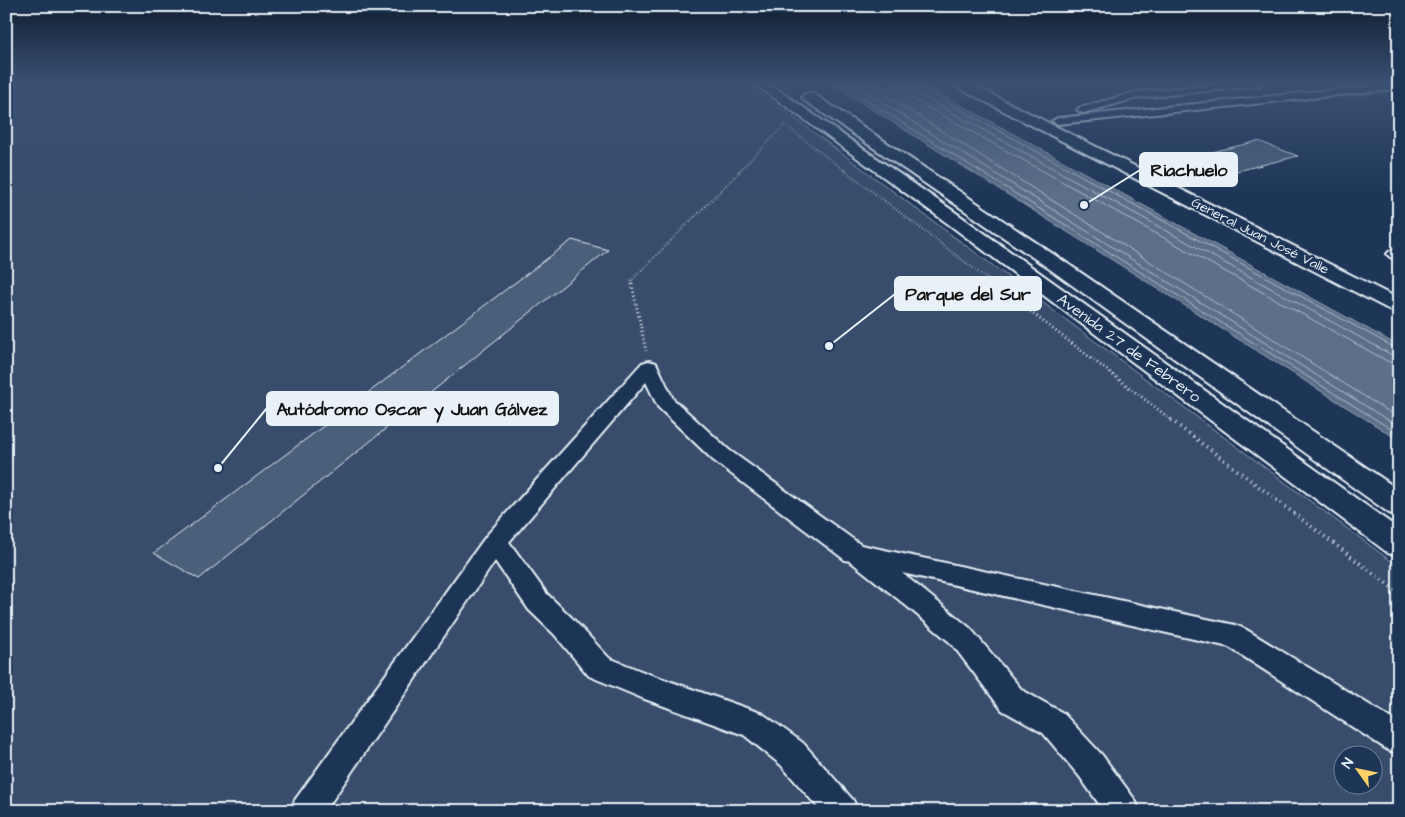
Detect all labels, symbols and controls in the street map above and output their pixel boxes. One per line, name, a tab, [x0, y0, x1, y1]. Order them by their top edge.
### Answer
callout: Riachuelo	[1140, 153, 1237, 186]
text: Riachuelo	[1151, 158, 1228, 183]
street label: General Juan José Valle	[1188, 193, 1333, 280]
callout: Parque del Sur	[895, 277, 1041, 310]
text: Parque del Sur	[905, 282, 1031, 307]
street label: Avenida 27 de Febrero	[1053, 288, 1205, 408]
callout: Autódromo Oscar y Juan Gálvez	[267, 392, 558, 425]
text: Autódromo Oscar y Juan Gálvez	[276, 397, 549, 423]
north arrow	[1332, 744, 1382, 794]
text: N	[1337, 754, 1359, 773]

